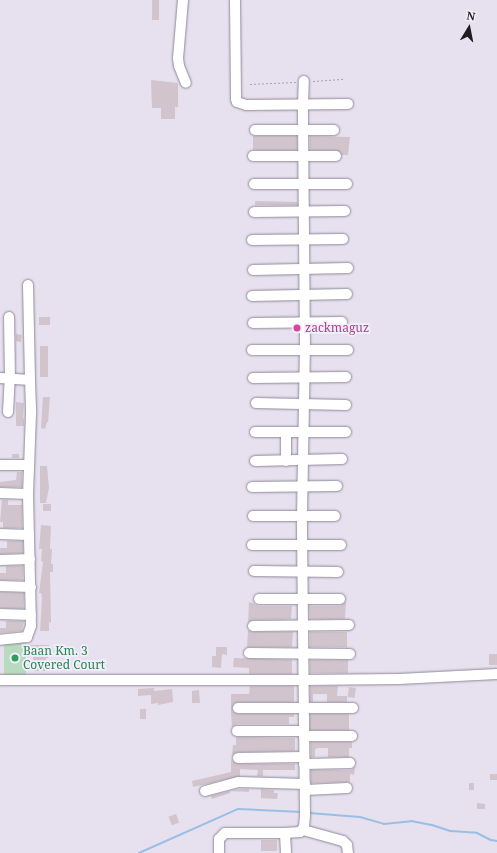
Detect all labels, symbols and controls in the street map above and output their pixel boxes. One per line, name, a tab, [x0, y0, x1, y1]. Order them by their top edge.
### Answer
north arrow	[449, 8, 489, 48]
text: N	[466, 8, 477, 24]
place label: zackmaguz	[305, 321, 369, 335]
marker: zackmaguz	[292, 323, 302, 333]
place label: Baan Km. 3 Covered Court	[23, 644, 105, 672]
marker: Baan Km. 3 Covered Court	[10, 653, 20, 663]

